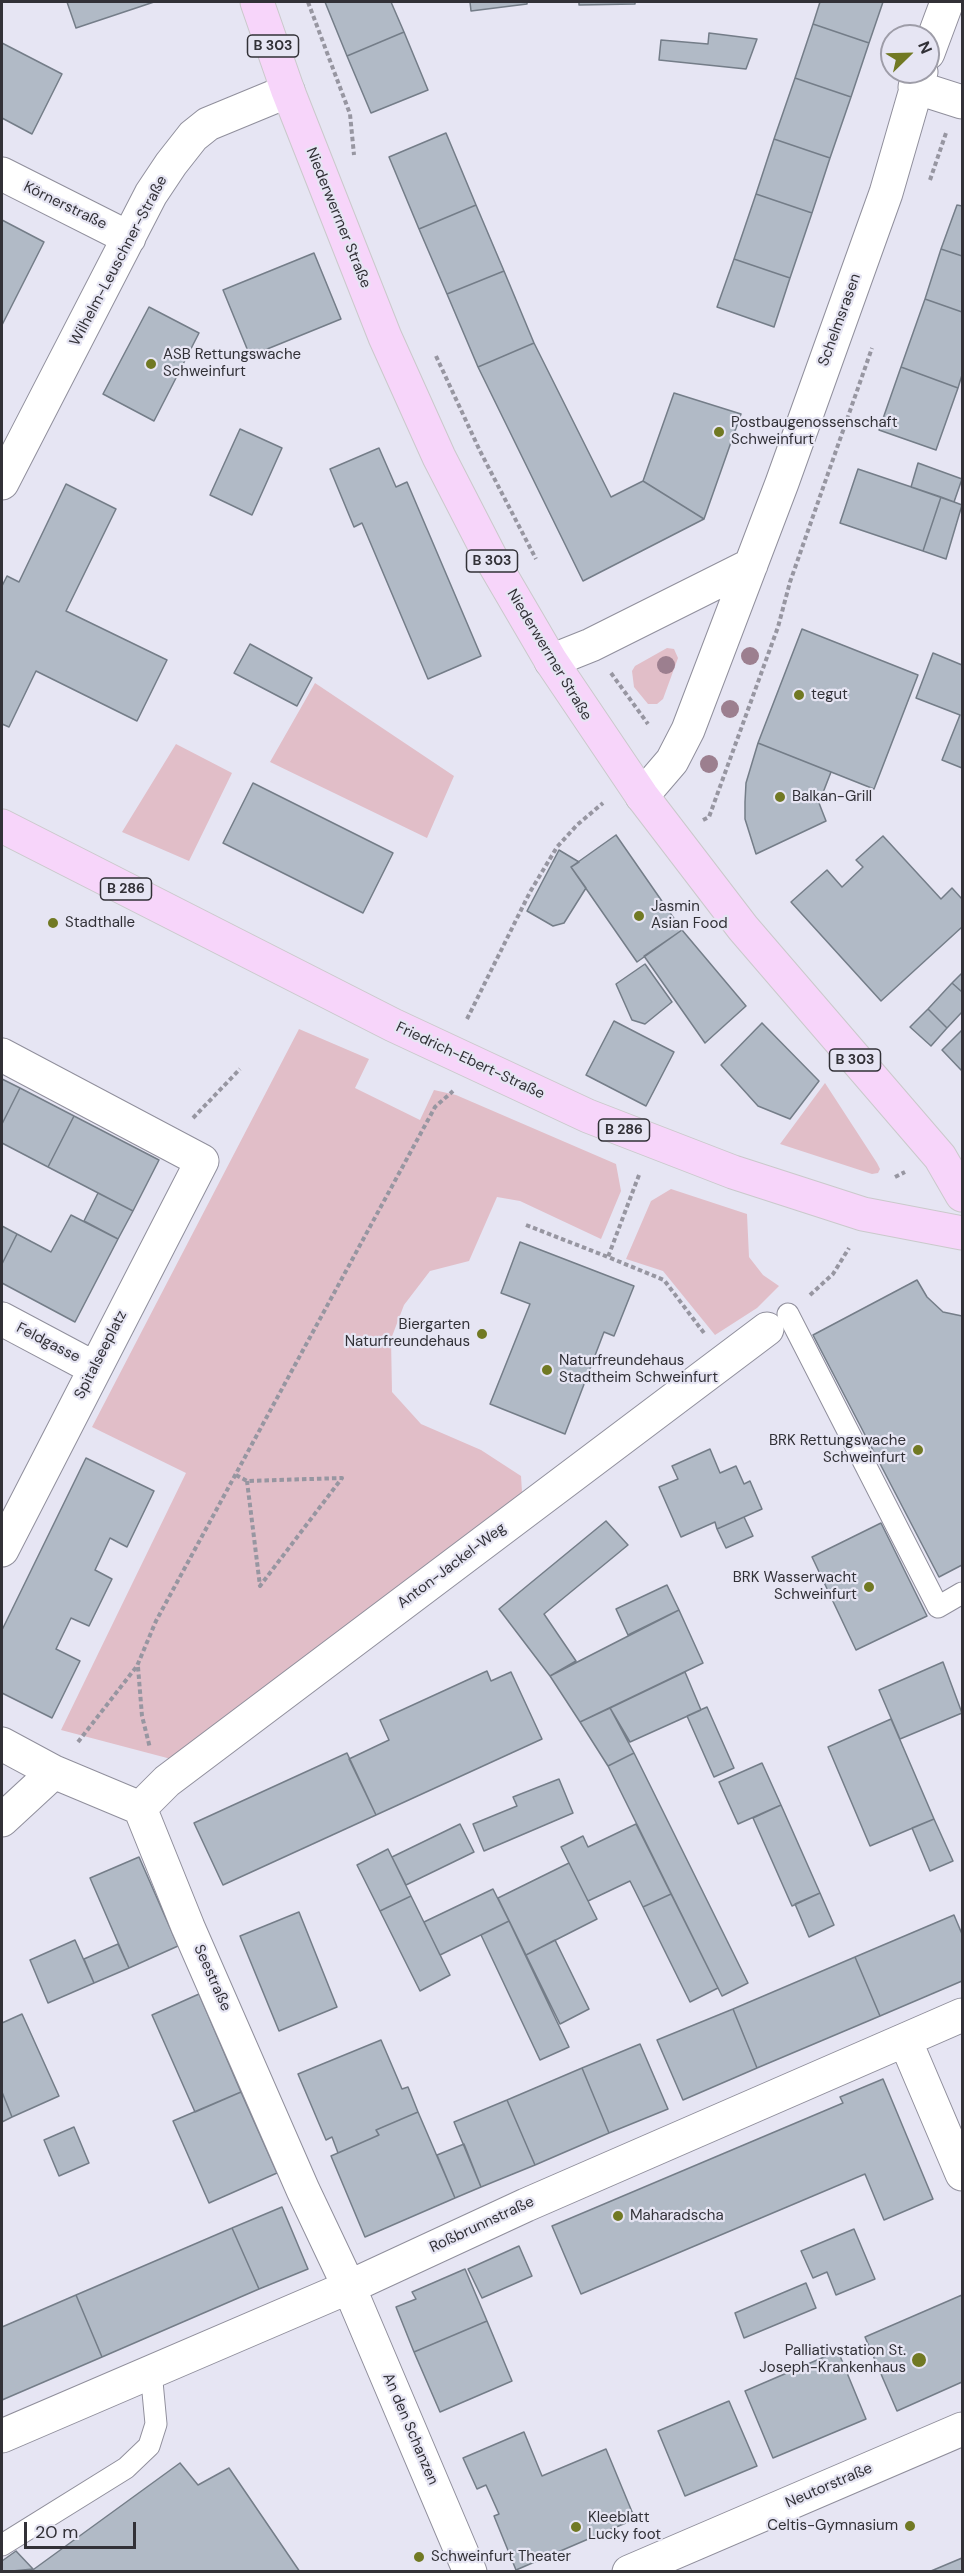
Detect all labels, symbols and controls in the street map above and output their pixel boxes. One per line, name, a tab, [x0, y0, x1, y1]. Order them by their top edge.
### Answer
north arrow	[880, 24, 940, 84]
road number: B 303	[248, 35, 298, 57]
text: N	[913, 38, 937, 57]
street label: Niederwerrner Straße	[302, 145, 374, 291]
street label: Wilhelm-Leuschner-Straße	[66, 173, 172, 349]
street label: Körnerstraße	[20, 178, 110, 234]
street label: Schelmsrasen	[815, 271, 865, 369]
place label: ASB Rettungswache Schweinfurt	[163, 346, 301, 381]
marker: ASB Rettungswache Schweinfurt	[144, 357, 158, 371]
place label: Postbaugenossenschaft Schweinfurt	[731, 414, 898, 449]
marker: Postbaugenossenschaft Schweinfurt	[712, 425, 726, 439]
road number: B 303	[466, 550, 518, 572]
street label: Niederwerrner Straße	[503, 586, 595, 724]
place label: tegut	[811, 686, 848, 704]
marker: tegut	[792, 688, 806, 702]
place label: Balkan-Grill	[792, 788, 872, 806]
marker: Balkan-Grill	[773, 790, 787, 804]
road number: B 286	[100, 878, 152, 900]
place label: Jasmin Asian Food	[651, 898, 728, 933]
marker: Jasmin Asian Food	[632, 909, 646, 923]
place label: Stadthalle	[65, 914, 135, 932]
marker: Stadthalle	[46, 916, 60, 930]
street label: Friedrich-Ebert-Straße	[393, 1019, 547, 1103]
road number: B 303	[830, 1049, 880, 1071]
road number: B 286	[598, 1119, 650, 1141]
street label: Spitalseeplatz	[71, 1308, 131, 1402]
place label: Biergarten Naturfreundehaus	[345, 1316, 470, 1351]
street label: Feldgasse	[13, 1319, 83, 1367]
marker: Biergarten Naturfreundehaus	[475, 1327, 489, 1341]
place label: Naturfreundehaus Stadtheim Schweinfurt	[559, 1352, 718, 1387]
marker: Naturfreundehaus Stadtheim Schweinfurt	[540, 1363, 554, 1377]
place label: BRK Rettungswache Schweinfurt	[769, 1432, 906, 1467]
marker: BRK Rettungswache Schweinfurt	[911, 1443, 925, 1457]
street label: Anton-Jackel-Weg	[394, 1519, 510, 1613]
place label: BRK Wasserwacht Schweinfurt	[733, 1569, 857, 1604]
marker: BRK Wasserwacht Schweinfurt	[862, 1580, 876, 1594]
street label: Seestraße	[189, 1942, 235, 2014]
street label: Roßbrunnstraße	[427, 2193, 537, 2257]
place label: Maharadscha	[630, 2207, 724, 2225]
marker: Maharadscha	[611, 2209, 625, 2223]
place label: Palliativstation St. Joseph-Krankenhaus	[759, 2342, 906, 2377]
marker: Palliativstation St. Joseph-Krankenhaus	[910, 2351, 928, 2369]
street label: An den Schanzen	[378, 2370, 442, 2488]
street label: Neutorstraße	[783, 2460, 875, 2512]
place label: Kleeblatt Lucky foot	[588, 2509, 661, 2544]
scale bar	[27, 2510, 140, 2548]
place label: Celtis-Gymnasium	[767, 2517, 898, 2535]
marker: Celtis-Gymnasium	[903, 2519, 917, 2533]
text: 20 m	[35, 2520, 78, 2544]
marker: Kleeblatt Lucky foot	[569, 2520, 583, 2534]
place label: Schweinfurt Theater	[431, 2548, 571, 2566]
marker: Schweinfurt Theater	[412, 2550, 426, 2564]

